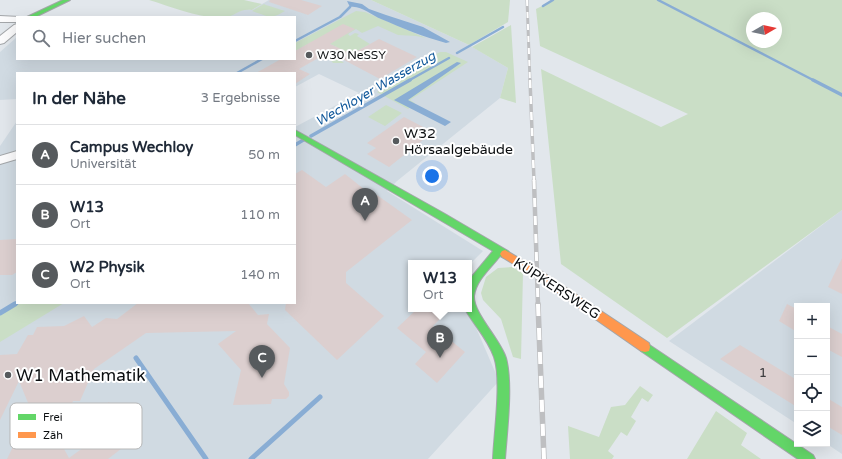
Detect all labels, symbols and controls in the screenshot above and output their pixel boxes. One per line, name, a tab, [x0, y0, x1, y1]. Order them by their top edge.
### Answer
north arrow	[746, 12, 782, 48]
search box	[16, 16, 296, 60]
icon: search	[30, 27, 52, 49]
text: Hier suchen	[62, 29, 146, 47]
water label: Wechloyer Wasserzug	[313, 48, 439, 130]
place label: W30 NeSSY	[317, 48, 386, 62]
marker: W30 NeSSY	[304, 50, 314, 60]
text: In der Nähe	[32, 88, 126, 109]
text: 3 Ergebnisse	[201, 90, 280, 106]
place label: W32 Hörsaalgebäude	[404, 125, 513, 158]
marker: W32 Hörsaalgebäude	[391, 136, 401, 146]
text: Campus Wechloy	[70, 138, 193, 156]
text: A	[40, 147, 50, 163]
text: 50 m	[248, 147, 280, 163]
text: Universität	[70, 156, 136, 172]
your location	[422, 166, 442, 186]
pin: A	[352, 188, 378, 221]
text: W13	[70, 198, 104, 216]
text: B	[40, 207, 50, 223]
text: 110 m	[240, 207, 280, 223]
text: Ort	[70, 216, 90, 232]
street label: KÜPKERSWEG	[510, 254, 603, 323]
text: W2 Physik	[70, 258, 145, 276]
popup	[408, 260, 472, 312]
text: C	[40, 267, 50, 283]
text: 140 m	[240, 267, 280, 283]
text: W13	[423, 269, 457, 287]
text: Ort	[70, 276, 90, 292]
text: Ort	[423, 287, 443, 303]
map controls	[794, 303, 830, 447]
button: +	[794, 303, 830, 339]
pin: B	[427, 325, 453, 358]
button: −	[794, 339, 830, 375]
pin: C	[249, 345, 275, 378]
house number: 1	[759, 364, 767, 381]
place label: W1 Mathematik	[16, 365, 145, 386]
marker: W1 Mathematik	[3, 370, 13, 380]
button: locate	[794, 375, 830, 411]
legend	[10, 403, 142, 449]
text: Frei	[43, 411, 62, 424]
button: layers	[794, 411, 830, 447]
text: Zäh	[43, 429, 63, 442]

